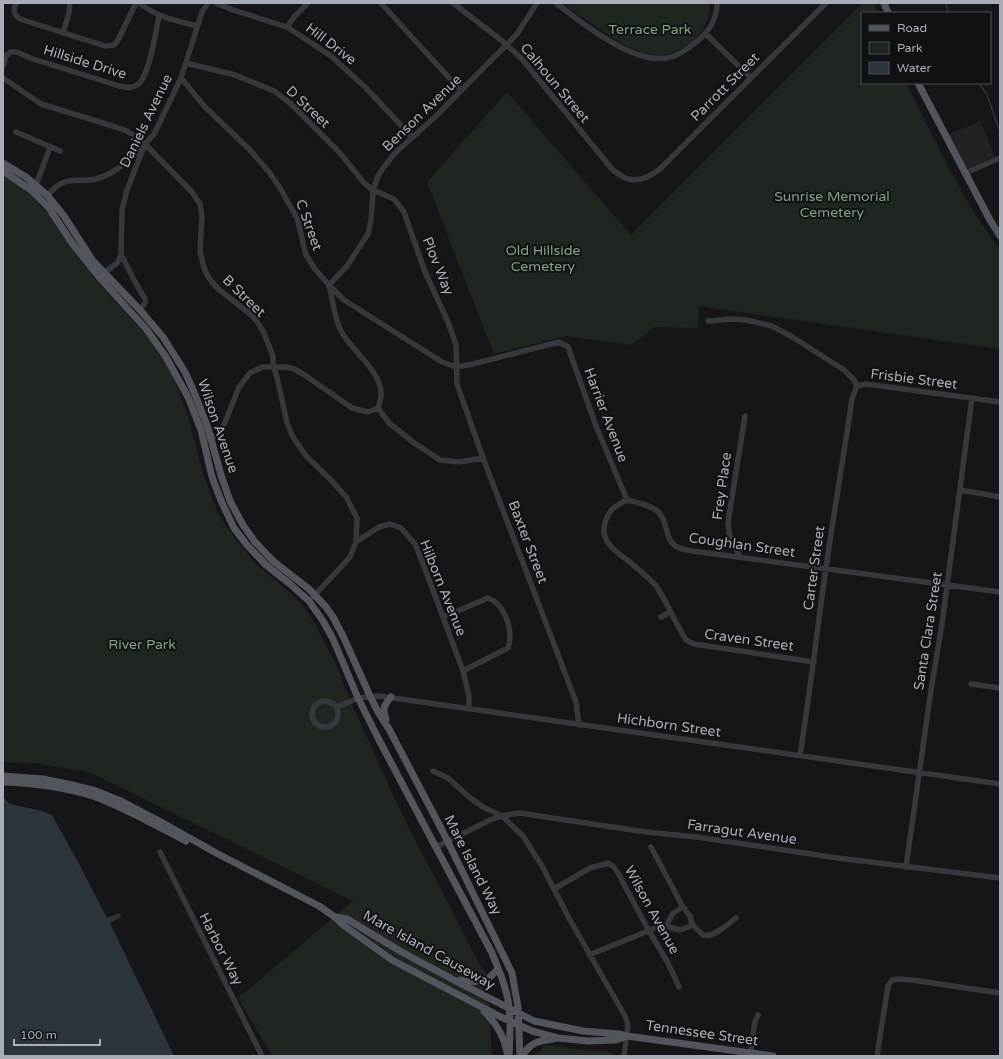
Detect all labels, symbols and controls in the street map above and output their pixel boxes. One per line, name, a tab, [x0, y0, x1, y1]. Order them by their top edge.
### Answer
legend	[861, 12, 991, 84]
street label: Hill Drive	[302, 19, 360, 69]
park label: Terrace Park	[608, 21, 692, 38]
text: Road	[897, 21, 927, 35]
street label: Calhoun Street	[517, 40, 594, 127]
street label: Hillside Drive	[41, 41, 129, 83]
text: Park	[897, 41, 923, 55]
street label: Parrott Street	[687, 49, 763, 125]
text: Water	[897, 61, 932, 75]
street label: Daniels Avenue	[116, 71, 176, 171]
street label: Benson Avenue	[379, 71, 465, 155]
street label: D Street	[282, 82, 334, 132]
park label: Sunrise Memorial Cemetery	[774, 188, 890, 221]
street label: C Street	[292, 197, 326, 254]
street label: Plov Way	[419, 234, 458, 298]
park label: Old Hillside Cemetery	[505, 242, 581, 275]
street label: B Street	[219, 271, 270, 321]
street label: Harrier Avenue	[580, 365, 632, 465]
street label: Frisbie Street	[869, 365, 959, 393]
street label: Wilson Avenue	[194, 377, 242, 475]
street label: Frey Place	[709, 451, 735, 521]
street label: Baxter Street	[504, 498, 552, 586]
street label: Carter Street	[800, 524, 828, 611]
street label: Coughlan Street	[688, 529, 797, 561]
street label: Hilborn Avenue	[416, 537, 470, 639]
street label: Santa Clara Street	[910, 570, 946, 691]
street label: Craven Street	[703, 625, 795, 655]
park label: River Park	[108, 636, 176, 653]
street label: Hichborn Street	[616, 709, 723, 741]
street label: Mare Island Way	[440, 812, 506, 918]
street label: Farragut Avenue	[686, 816, 798, 848]
street label: Wilson Avenue	[621, 863, 683, 957]
street label: Mare Island Causeway	[360, 907, 498, 994]
street label: Harbor Way	[195, 910, 247, 988]
street label: Tennessee Street	[645, 1017, 760, 1049]
scale bar	[14, 1021, 100, 1047]
text: 100 m	[20, 1028, 57, 1042]

